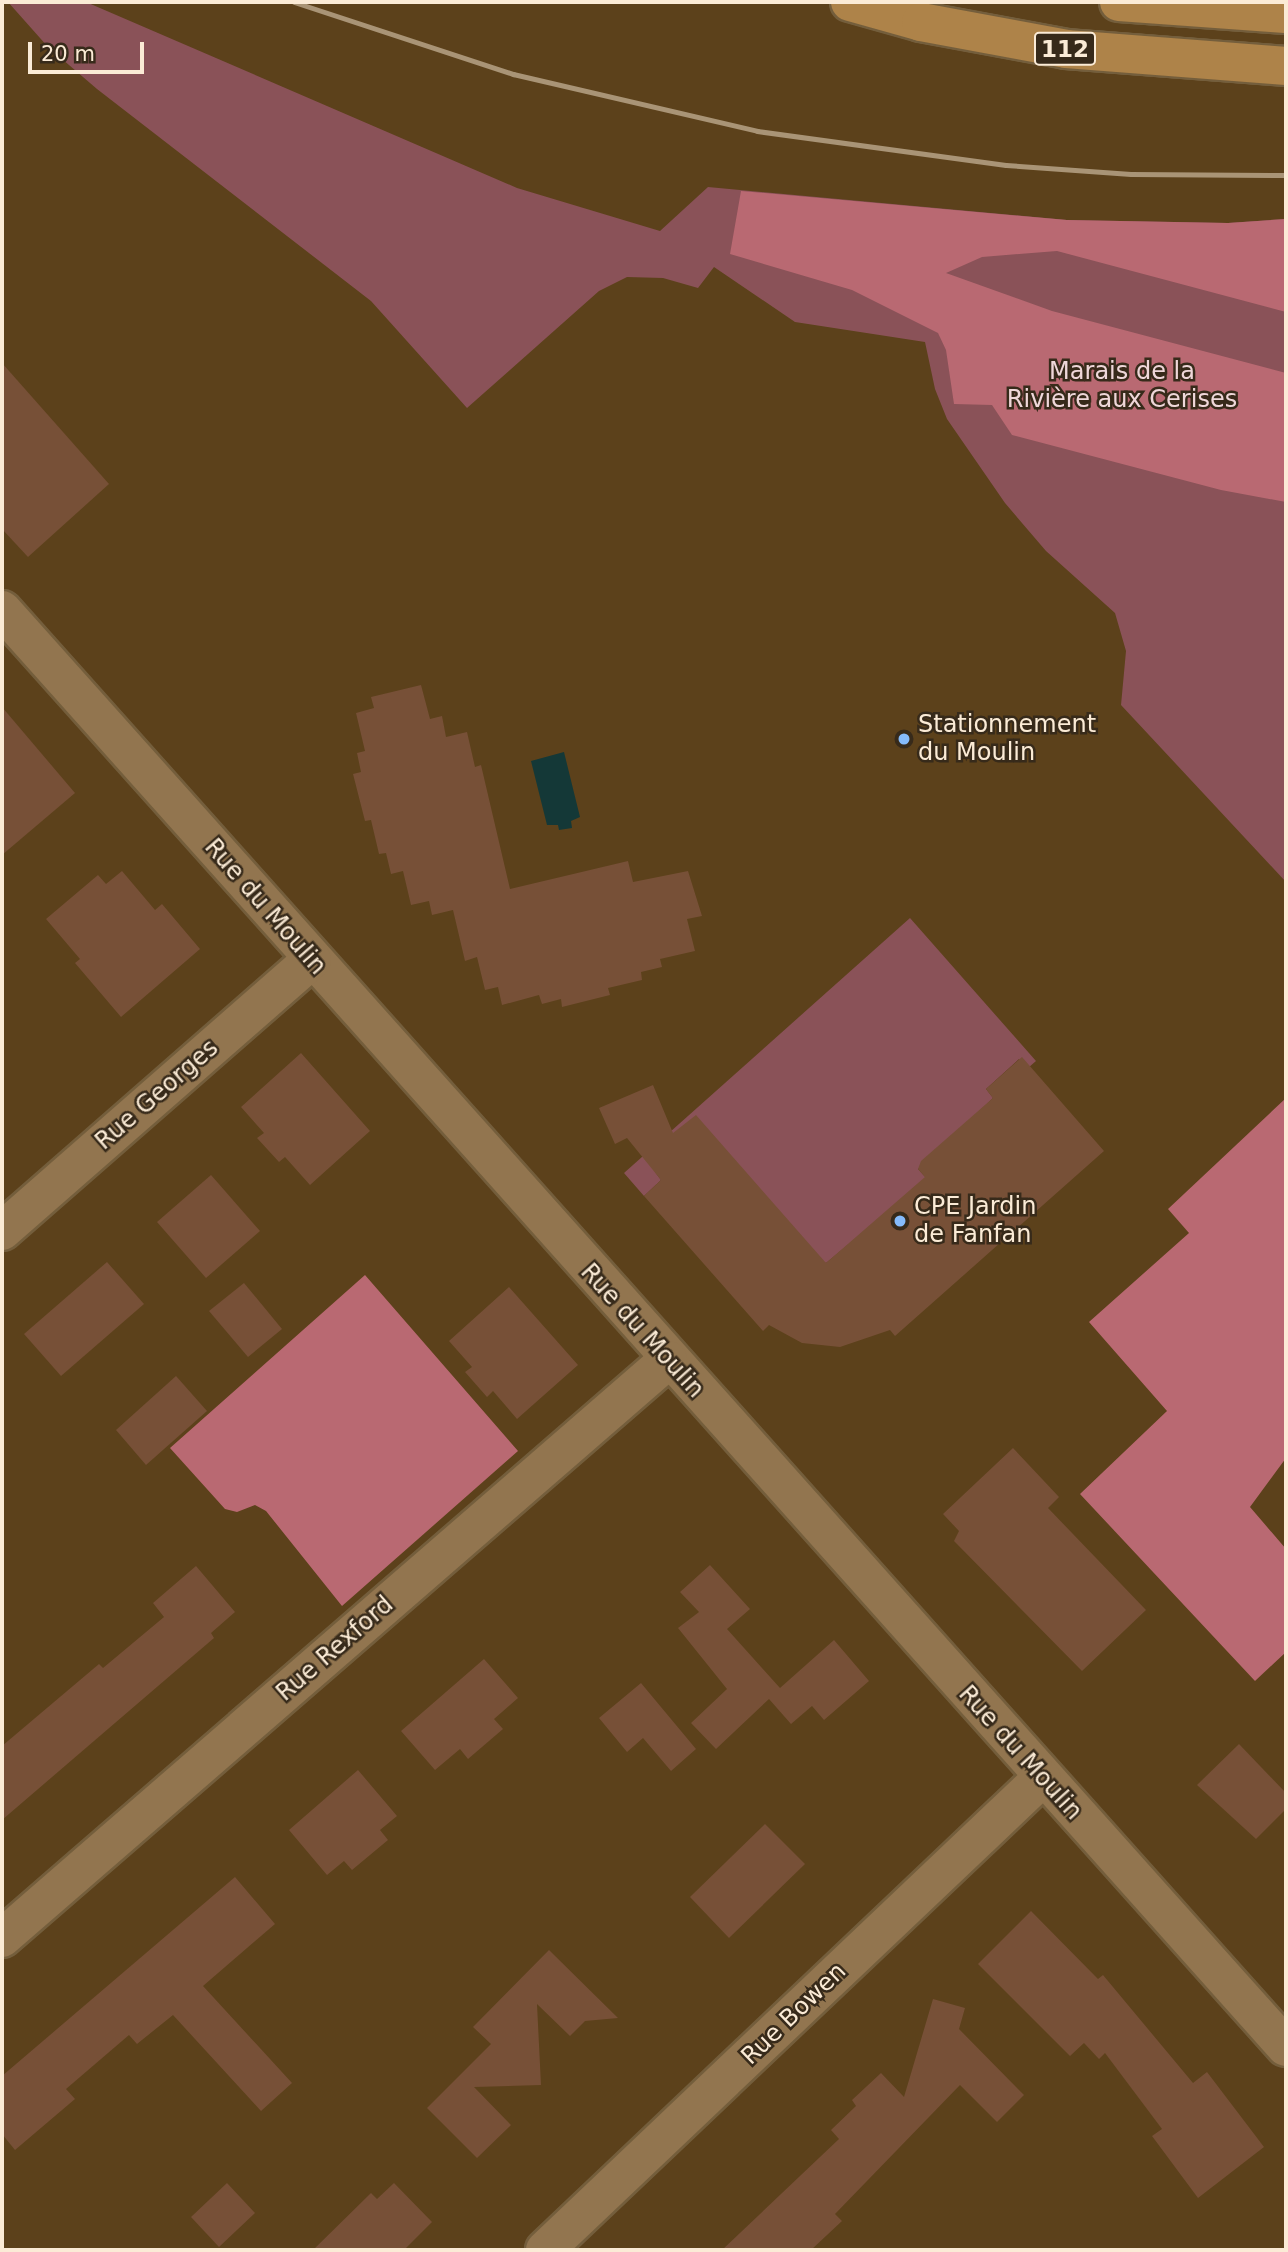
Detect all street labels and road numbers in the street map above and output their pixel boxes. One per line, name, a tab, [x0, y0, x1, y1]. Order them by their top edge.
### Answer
road number: 112	[1034, 30, 1096, 68]
street label: Rue du Moulin	[198, 833, 332, 981]
street label: Rue Georges	[90, 1034, 224, 1156]
street label: Rue du Moulin	[574, 1258, 710, 1404]
street label: Rue Rexford	[271, 1591, 399, 1707]
street label: Rue du Moulin	[952, 1680, 1088, 1826]
street label: Rue Bowen	[736, 1957, 852, 2071]

